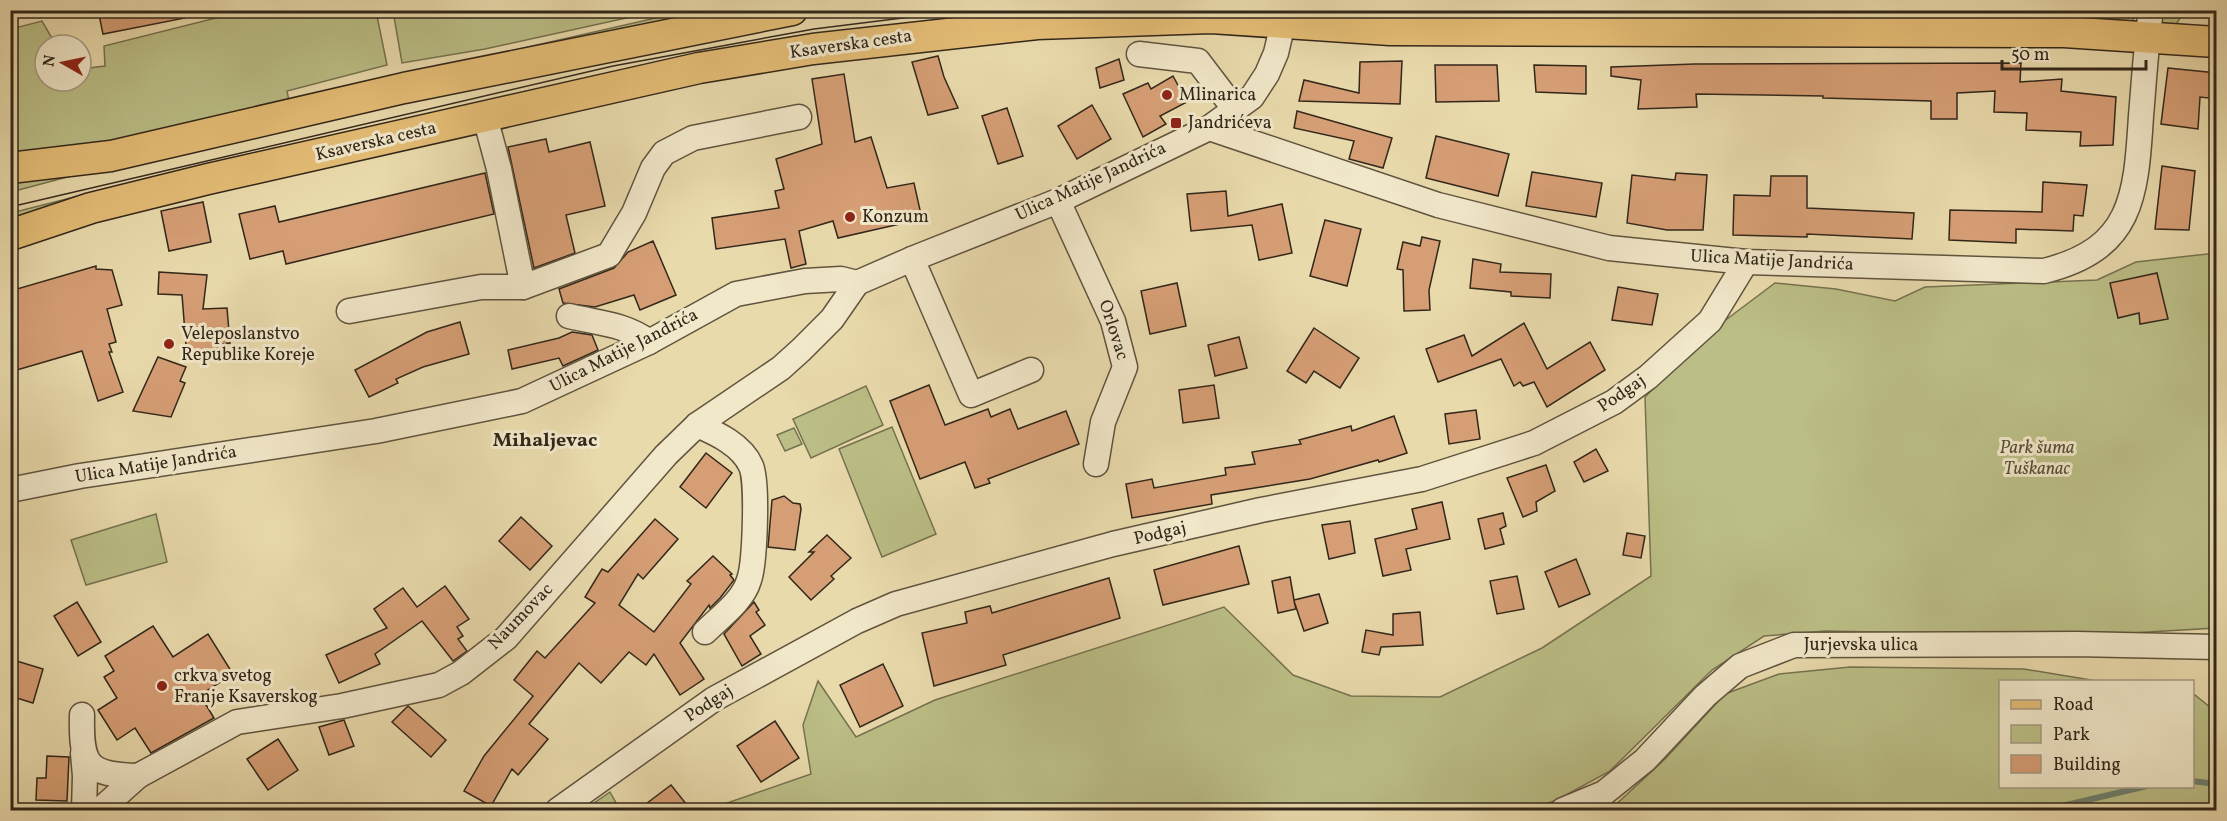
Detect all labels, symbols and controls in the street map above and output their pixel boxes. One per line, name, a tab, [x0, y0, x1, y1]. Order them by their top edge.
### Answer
street label: Ksaverska cesta	[788, 24, 914, 66]
north arrow	[33, 33, 93, 93]
scale bar	[2002, 33, 2146, 71]
text: 50 m	[2011, 43, 2050, 68]
text: N	[38, 53, 62, 68]
place label: Mlinarica	[1179, 83, 1256, 108]
marker: Mlinarica	[1160, 88, 1174, 102]
place label: Jandrićeva	[1188, 111, 1272, 136]
street label: Ksaverska cesta	[313, 116, 439, 168]
marker: Jandrićeva	[1169, 116, 1183, 130]
street label: Ulica Matije Jandrića	[1012, 136, 1170, 228]
place label: Konzum	[862, 205, 929, 230]
marker: Konzum	[843, 210, 857, 224]
street label: Ulica Matije Jandrića	[1690, 244, 1854, 278]
street label: Orlovac	[1092, 297, 1134, 363]
street label: Ulica Matije Jandrića	[545, 303, 703, 399]
place label: Veleposlanstvo Republike Koreje	[181, 322, 315, 368]
marker: Veleposlanstvo Republike Koreje	[162, 337, 176, 351]
street label: Podgaj	[1593, 369, 1651, 419]
district label: Mihaljevac	[493, 427, 597, 455]
park label: Park šuma Tuškanac	[1999, 436, 2075, 482]
street label: Ulica Matije Jandrića	[73, 440, 239, 490]
street label: Podgaj	[1131, 516, 1189, 552]
street label: Naumovac	[483, 578, 559, 656]
street label: Jurjevska ulica	[1804, 633, 1918, 658]
place label: crkva svetog Franje Ksaverskog	[174, 664, 318, 710]
marker: crkva svetog Franje Ksaverskog	[155, 679, 169, 693]
street label: Podgaj	[680, 679, 738, 729]
legend	[1999, 680, 2194, 788]
text: Road	[2053, 693, 2094, 718]
text: Park	[2053, 723, 2090, 748]
text: Building	[2053, 753, 2121, 778]

